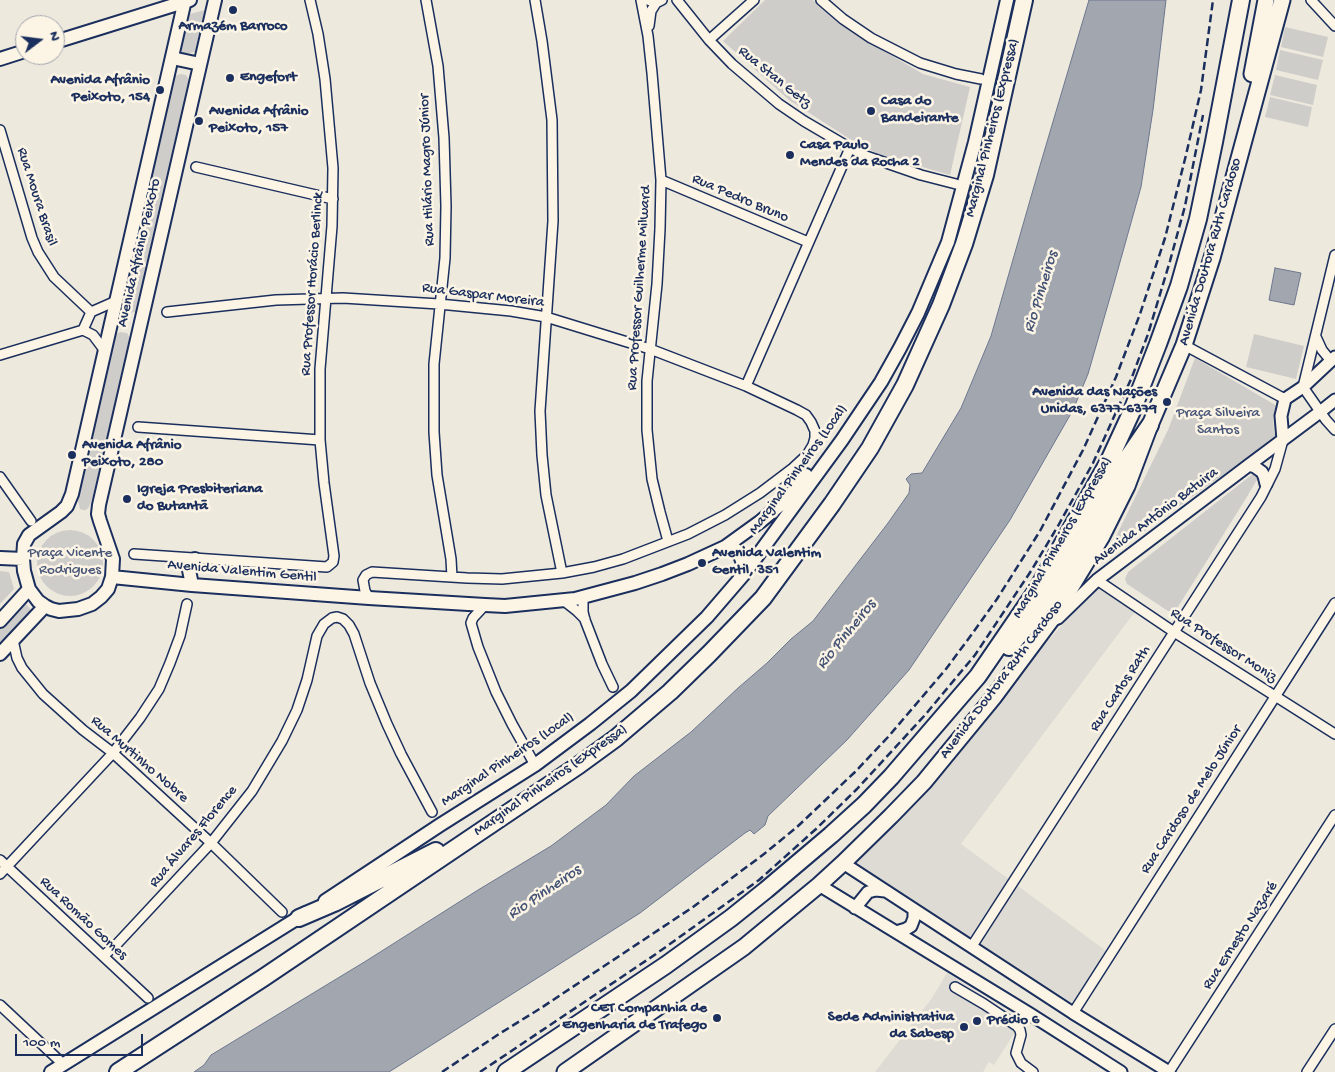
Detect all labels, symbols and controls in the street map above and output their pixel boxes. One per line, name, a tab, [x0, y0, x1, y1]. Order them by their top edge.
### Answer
marker: Armazém Barroco	[227, 4, 239, 16]
north arrow	[15, 15, 65, 65]
place label: Armazém Barroco	[179, 18, 287, 36]
text: N	[45, 30, 63, 43]
street label: Marginal Pinheiros (Expressa)	[962, 37, 1024, 219]
street label: Rua Stan Getz	[734, 43, 814, 113]
place label: Engefort	[240, 69, 297, 87]
place label: Avenida Afrânio Peixoto, 154	[51, 72, 150, 107]
marker: Engefort	[224, 72, 236, 84]
marker: Avenida Afrânio Peixoto, 154	[154, 84, 166, 96]
street label: Rua Hilário Magro Júnior	[416, 93, 440, 247]
place label: Casa do Bandeirante	[881, 93, 959, 128]
place label: Avenida Afrânio Peixoto, 157	[209, 103, 308, 138]
marker: Casa do Bandeirante	[865, 105, 877, 117]
marker: Avenida Afrânio Peixoto, 157	[193, 115, 205, 127]
place label: Casa Paulo Mendes da Rocha 2	[800, 137, 920, 172]
street label: Rua Moura Brasil	[12, 145, 60, 249]
marker: Casa Paulo Mendes da Rocha 2	[784, 149, 796, 161]
street label: Avenida Doutora Ruth Cardoso	[1176, 156, 1246, 348]
street label: Rua Pedro Bruno	[689, 171, 791, 227]
street label: Avenida Afrânio Peixoto	[114, 177, 166, 329]
street label: Rua Professor Guilherme Milward	[624, 185, 656, 391]
street label: Rua Professor Horácio Berlinck	[298, 192, 328, 376]
water label: Rio Pinheiros	[1021, 249, 1063, 335]
street label: Rua Gaspar Moreira	[421, 280, 545, 312]
place label: Avenida das Nações Unidas, 6377-6379	[1032, 384, 1157, 419]
marker: Avenida das Nações Unidas, 6377-6379	[1161, 396, 1173, 408]
street label: Marginal Pinheiros (Local)	[746, 401, 852, 539]
park label: Praça Silveira Santos	[1176, 405, 1260, 440]
place label: Avenida Afrânio Peixoto, 280	[82, 437, 181, 472]
marker: Avenida Afrânio Peixoto, 280	[66, 449, 78, 461]
street label: Marginal Pinheiros (Expressa)	[1009, 454, 1117, 622]
street label: Avenida Antônio Batuira	[1090, 464, 1222, 570]
place label: Igreja Presbiteriana do Butantã	[137, 481, 263, 516]
marker: Igreja Presbiteriana do Butantã	[121, 493, 133, 505]
park label: Praça Vicente Rodrigues	[28, 545, 112, 580]
place label: Avenida Valentim Gentil, 351	[712, 545, 821, 580]
street label: Avenida Valentim Gentil	[167, 557, 317, 587]
marker: Avenida Valentim Gentil, 351	[696, 557, 708, 569]
water label: Rio Pinheiros	[813, 596, 881, 674]
street label: Avenida Doutora Ruth Cardoso	[936, 597, 1068, 763]
street label: Rua Professor Moniz	[1166, 605, 1280, 687]
street label: Rua Carlos Rath	[1086, 643, 1156, 735]
street label: Marginal Pinheiros (Local)	[438, 709, 578, 811]
street label: Rua Murtinho Nobre	[86, 713, 192, 807]
street label: Marginal Pinheiros (Expressa)	[471, 721, 631, 841]
street label: Rua Cardoso de Melo Júnior	[1137, 722, 1247, 878]
street label: Rua Álvares Florence	[146, 782, 242, 892]
water label: Rio Pinheiros	[505, 862, 585, 924]
street label: Rua Romão Gomes	[35, 874, 131, 964]
street label: Rua Ernesto Nazaré	[1199, 879, 1283, 993]
place label: CET Companhia de Engenharia de Trafego	[562, 1000, 707, 1035]
place label: Sede Administrativa da Sabesp	[828, 1009, 954, 1044]
marker: CET Companhia de Engenharia de Trafego	[711, 1012, 723, 1024]
place label: Prédio 6	[987, 1012, 1039, 1030]
marker: Prédio 6	[971, 1015, 983, 1027]
marker: Sede Administrativa da Sabesp	[958, 1021, 970, 1033]
scale bar	[18, 1024, 145, 1056]
text: 100 m	[23, 1034, 60, 1052]

